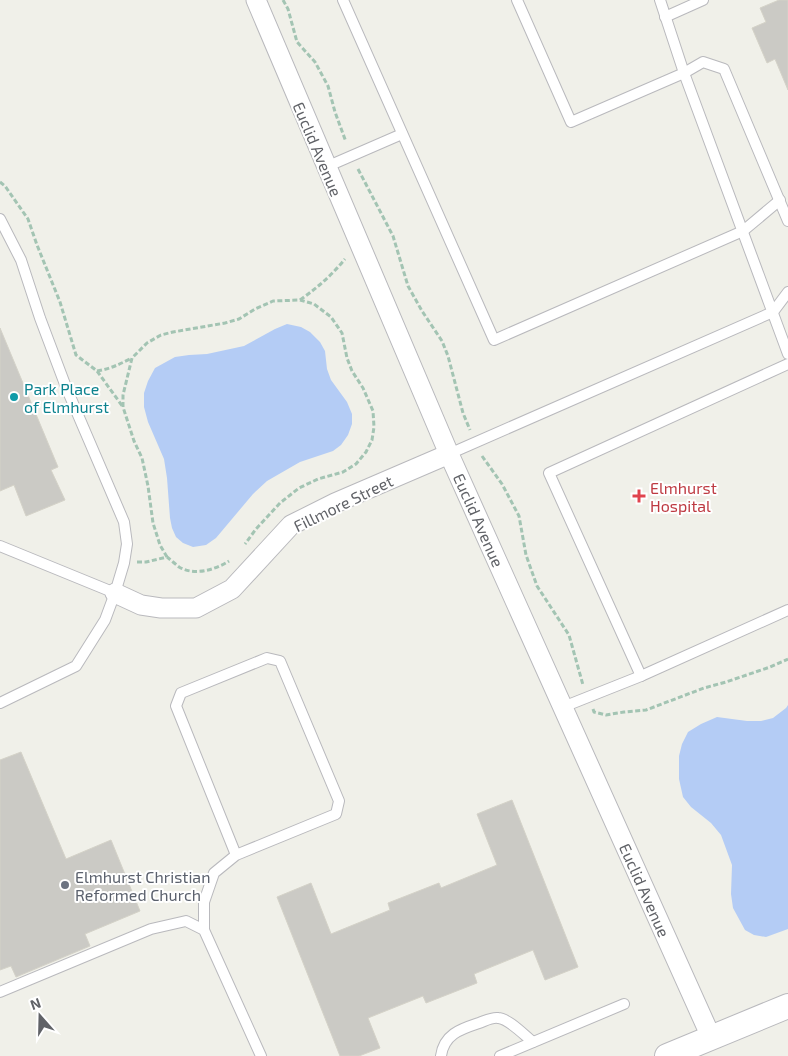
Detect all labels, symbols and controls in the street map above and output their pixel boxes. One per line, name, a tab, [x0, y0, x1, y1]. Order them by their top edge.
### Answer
street label: Euclid Avenue	[290, 99, 346, 199]
place label: Park Place of Elmhurst	[24, 379, 109, 416]
marker: Park Place of Elmhurst	[8, 391, 20, 403]
street label: Euclid Avenue	[450, 470, 508, 570]
street label: Fillmore Street	[290, 471, 396, 535]
place label: Elmhurst Hospital	[650, 478, 717, 515]
marker: Elmhurst Hospital	[632, 489, 646, 503]
street label: Euclid Avenue	[616, 840, 674, 940]
place label: Elmhurst Christian Reformed Church	[75, 867, 210, 904]
marker: Elmhurst Christian Reformed Church	[59, 879, 71, 891]
north arrow	[15, 991, 65, 1041]
text: N	[28, 994, 43, 1013]

